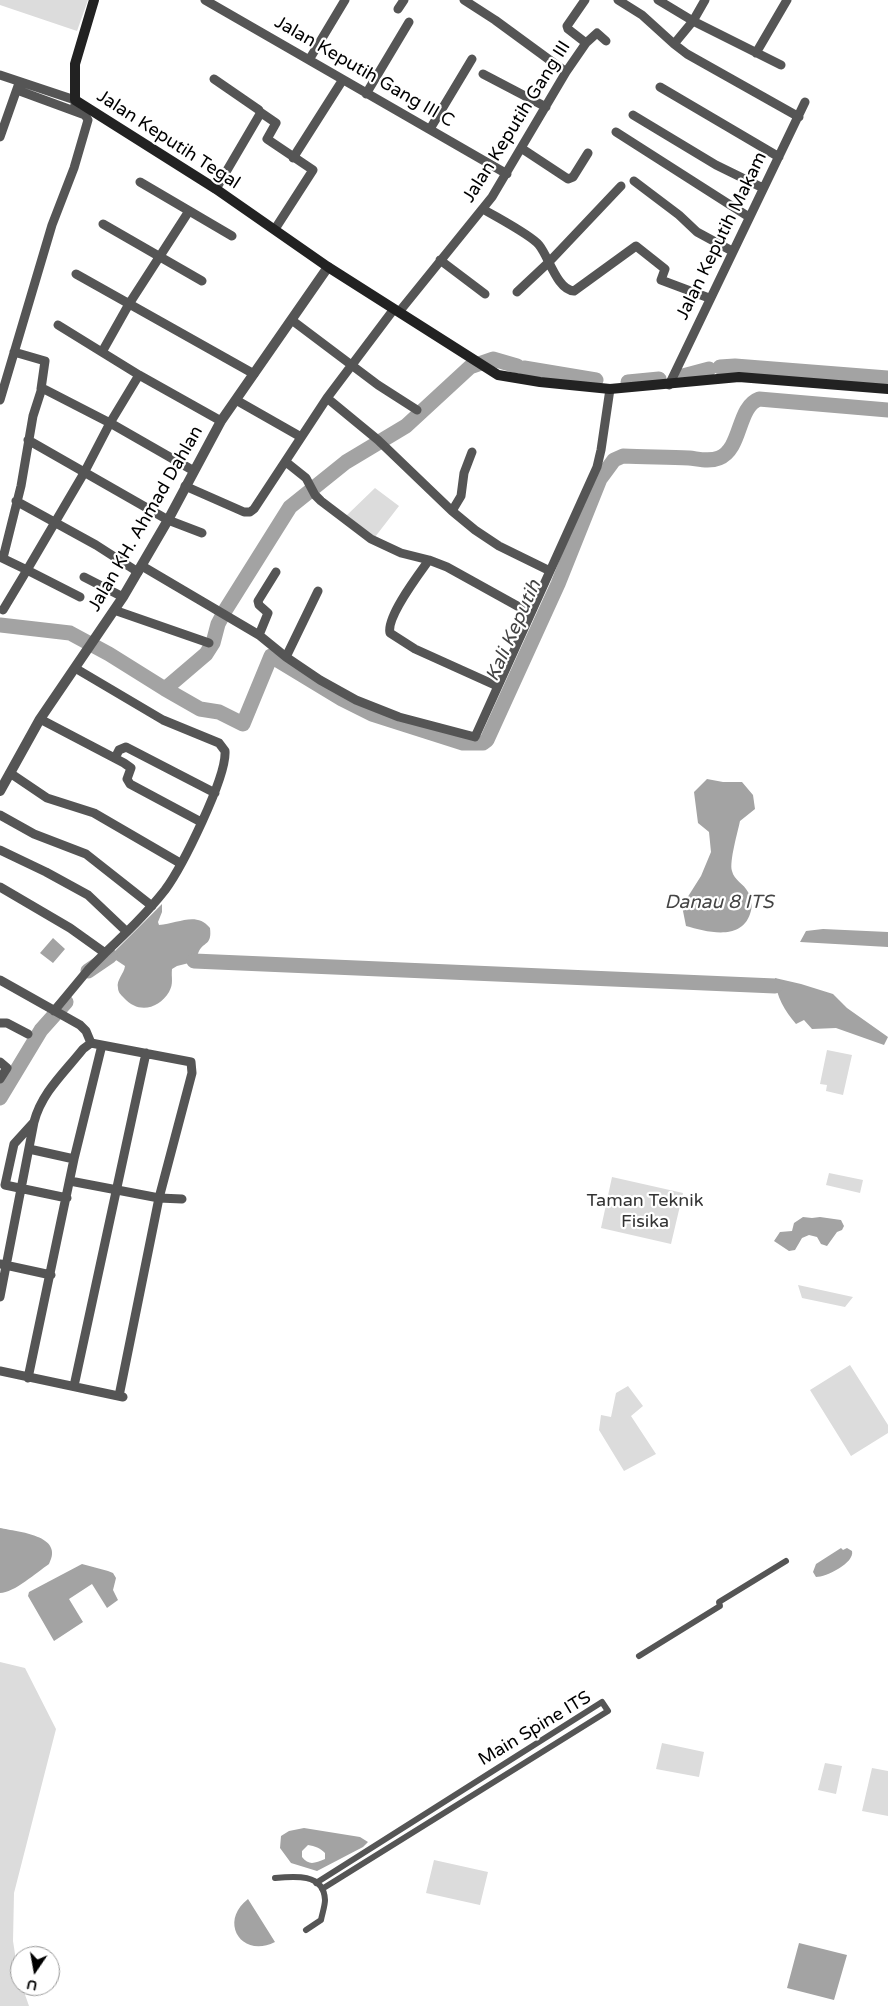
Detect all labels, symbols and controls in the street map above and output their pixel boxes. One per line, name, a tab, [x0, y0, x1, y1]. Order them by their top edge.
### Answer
street label: Jalan Keputih Gang III C	[270, 12, 458, 132]
street label: Jalan Keputih Gang III	[458, 37, 576, 207]
street label: Jalan Keputih Tegal	[92, 86, 244, 194]
street label: Jalan Keputih Makam	[672, 149, 772, 323]
street label: Jalan KH. Ahmad Dahlan	[84, 422, 208, 616]
water label: Kali Keputih	[482, 577, 546, 685]
water label: Danau 8 ITS	[664, 892, 774, 914]
park label: Taman Teknik Fisika	[587, 1190, 703, 1232]
street label: Main Spine ITS	[475, 1687, 595, 1771]
north arrow	[10, 1946, 60, 1996]
text: U	[25, 1976, 39, 1995]

